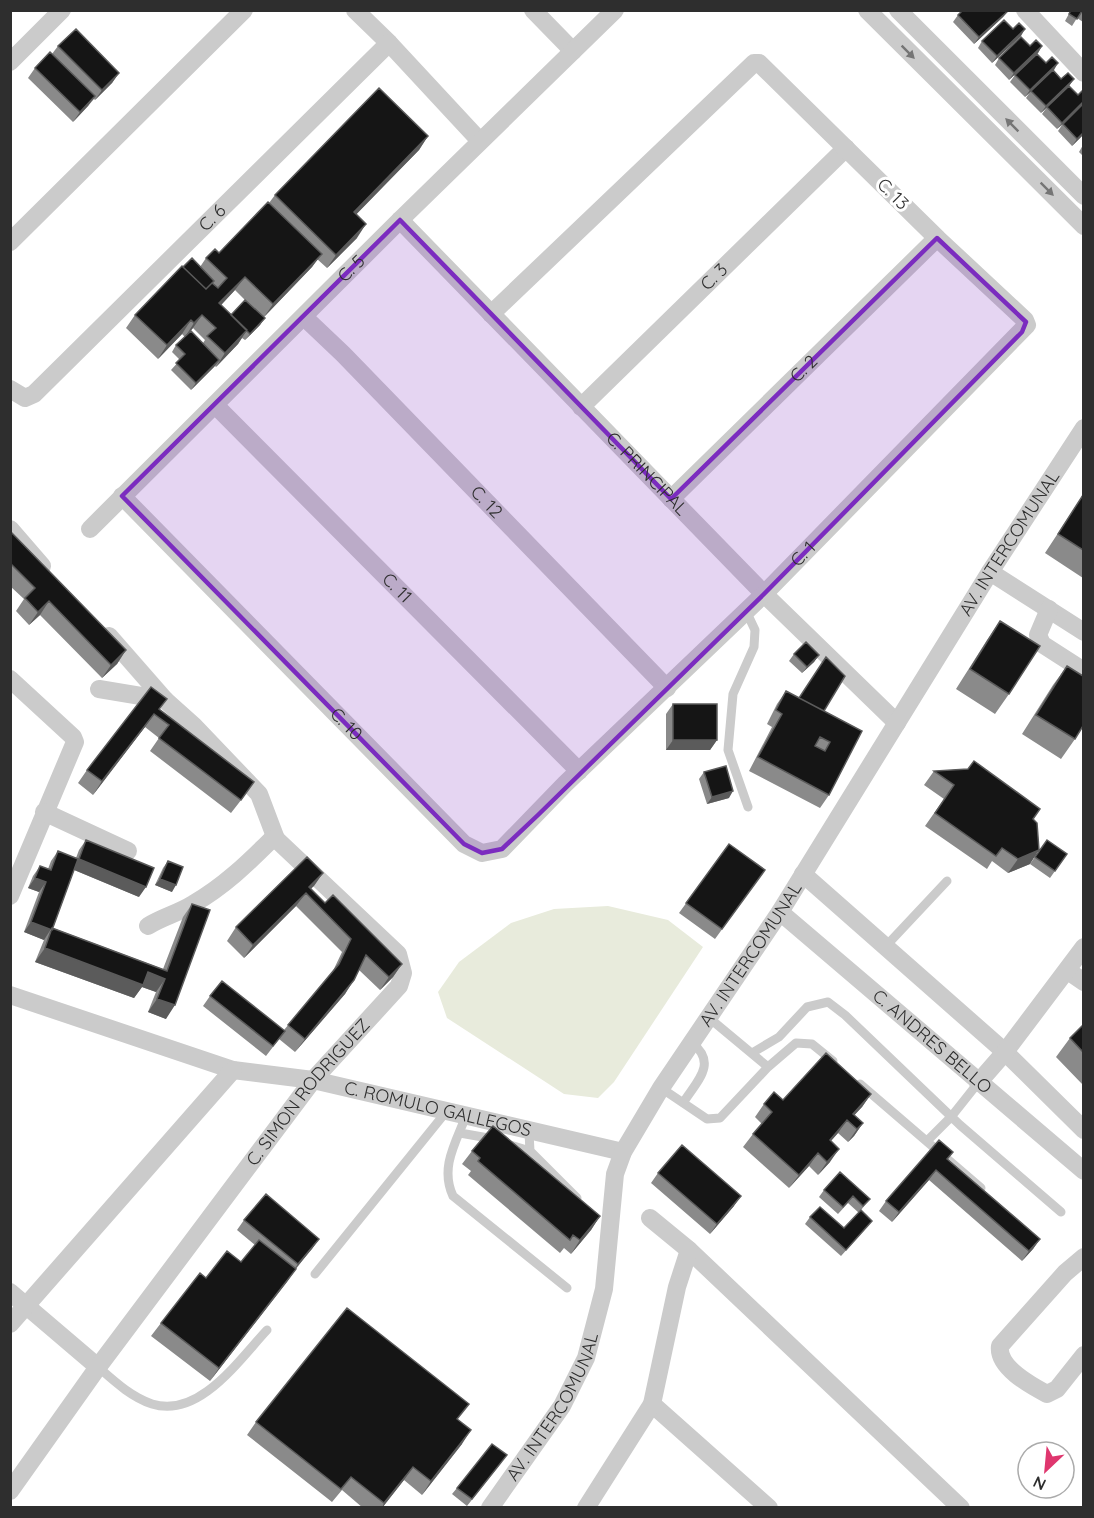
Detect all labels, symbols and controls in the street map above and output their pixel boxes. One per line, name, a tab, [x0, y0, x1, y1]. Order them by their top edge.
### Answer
one-way arrow	[901, 44, 915, 58]
one-way arrow	[1006, 118, 1020, 132]
street label: C. 13	[872, 173, 914, 215]
one-way arrow	[1039, 182, 1053, 196]
street label: C. 6	[193, 199, 231, 236]
street label: C. 5	[332, 249, 370, 287]
street label: C. 3	[695, 258, 732, 295]
street label: C. 2	[785, 350, 822, 387]
street label: C. PRINCIPAL	[601, 427, 693, 520]
street label: AV. INTERCOMUNAL	[954, 465, 1064, 620]
street label: C. 12	[466, 481, 508, 523]
street label: C. 1	[785, 536, 820, 571]
street label: C. 11	[377, 568, 417, 607]
street label: C. 10	[325, 703, 368, 745]
street label: AV. INTERCOMUNAL	[694, 878, 807, 1031]
street label: C. ANDRES BELLO	[868, 984, 997, 1099]
street label: C. SIMON RODRIGUEZ	[241, 1013, 375, 1170]
street label: C. ROMULO GALLEGOS	[342, 1076, 534, 1141]
street label: AV. INTERCOMUNAL	[501, 1330, 603, 1485]
north arrow	[1016, 1440, 1076, 1500]
text: N	[1030, 1472, 1049, 1495]

